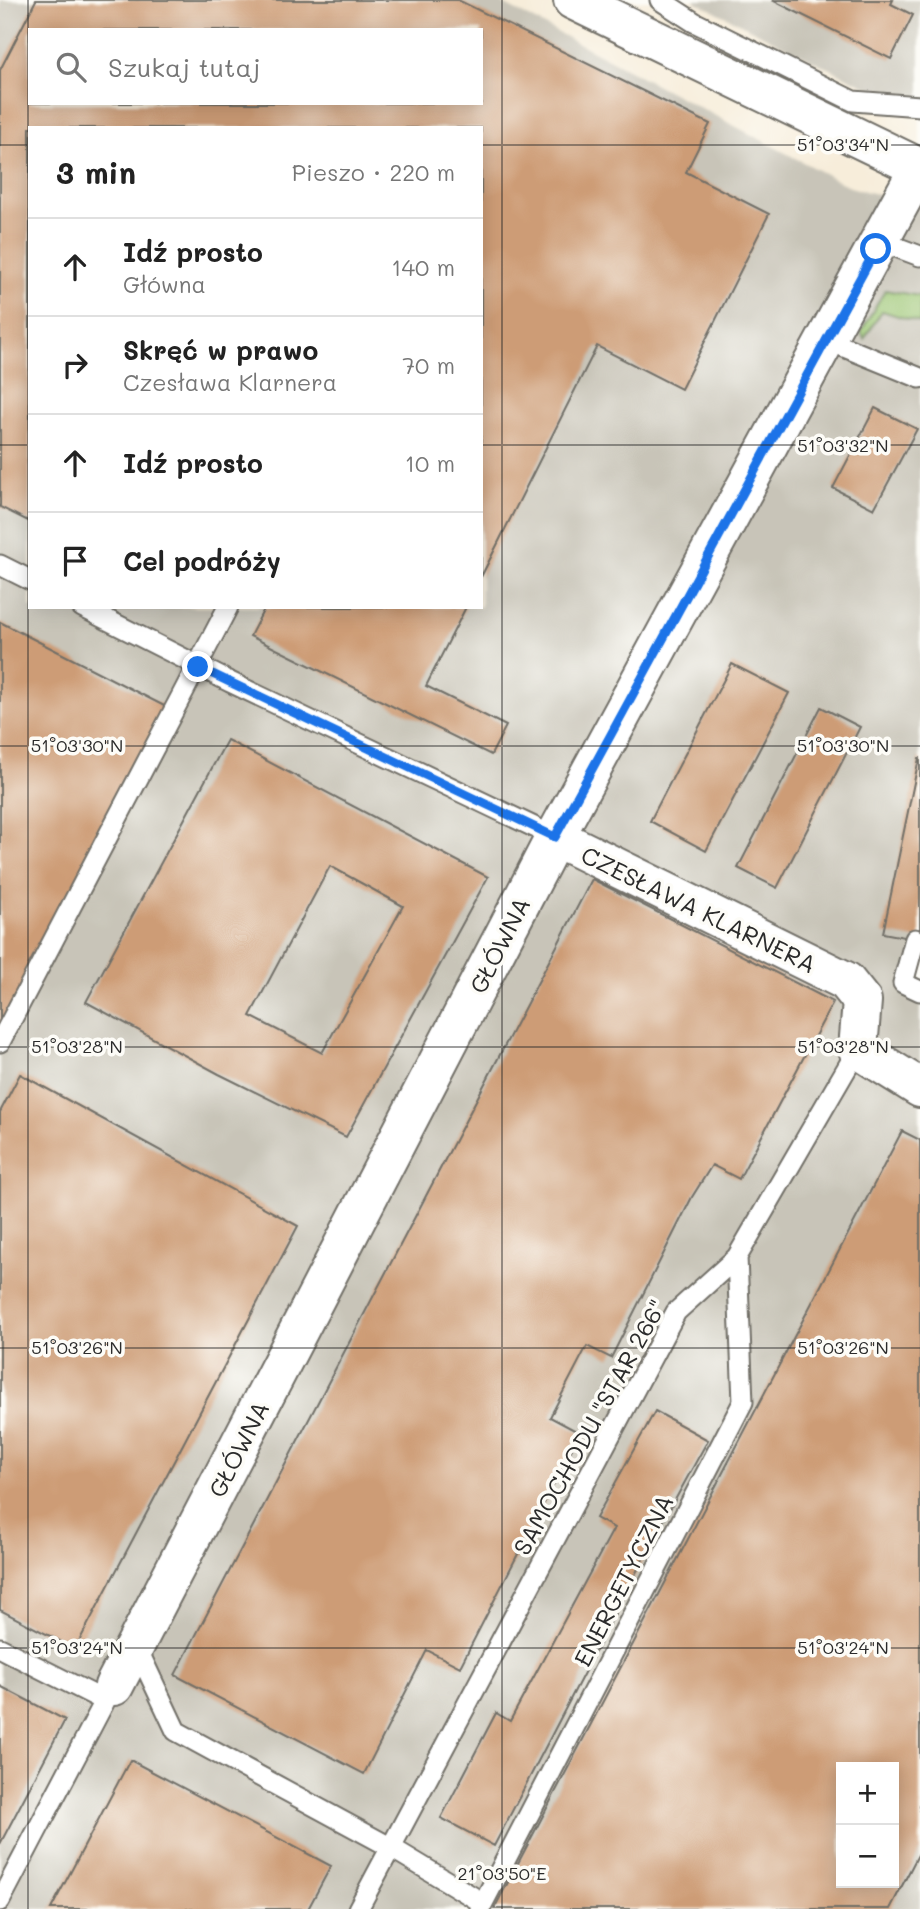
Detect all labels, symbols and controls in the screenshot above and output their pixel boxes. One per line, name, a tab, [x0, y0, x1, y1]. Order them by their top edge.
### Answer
search box	[28, 28, 483, 105]
icon: search	[52, 48, 90, 86]
text: Szukaj tutaj	[108, 50, 260, 84]
text: 51°03'34"N	[797, 132, 889, 156]
text: 3 min	[56, 152, 136, 192]
text: Pieszo · 220 m	[292, 157, 455, 187]
route start	[860, 233, 891, 264]
text: Idź prosto	[123, 235, 263, 269]
icon: ahead	[56, 248, 94, 286]
text: 140 m	[391, 252, 455, 282]
text: Główna	[123, 269, 206, 299]
text: Skręć w prawo	[123, 333, 318, 367]
icon: right	[56, 346, 94, 384]
text: 70 m	[402, 350, 455, 380]
text: Czesława Klarnera	[123, 367, 337, 397]
text: 51°03'32"N	[797, 433, 889, 457]
icon: ahead	[56, 444, 94, 482]
text: Idź prosto	[123, 446, 263, 480]
text: 10 m	[405, 448, 455, 478]
icon: arrive	[56, 542, 94, 580]
text: Cel podróży	[123, 544, 281, 578]
route end	[182, 651, 213, 682]
text: 51°03'30"N	[31, 733, 123, 757]
text: 51°03'30"N	[797, 733, 889, 757]
street label: CZESŁAWA KLARNERA	[576, 839, 822, 979]
street label: GŁÓWNA	[462, 892, 536, 998]
text: 51°03'28"N	[31, 1034, 123, 1058]
text: 51°03'28"N	[797, 1034, 889, 1058]
street label: SAMOCHODU "STAR 266"	[506, 1294, 672, 1560]
text: 51°03'26"N	[31, 1335, 123, 1359]
text: 51°03'26"N	[797, 1335, 889, 1359]
street label: GŁÓWNA	[201, 1396, 275, 1502]
street label: ENERGETYCZNA	[566, 1489, 680, 1671]
text: 51°03'24"N	[31, 1635, 123, 1659]
text: 51°03'24"N	[797, 1635, 889, 1659]
map controls	[836, 1762, 899, 1888]
button: +	[836, 1762, 899, 1825]
button: −	[836, 1825, 899, 1888]
text: 21°03'50"E	[458, 1861, 546, 1885]

